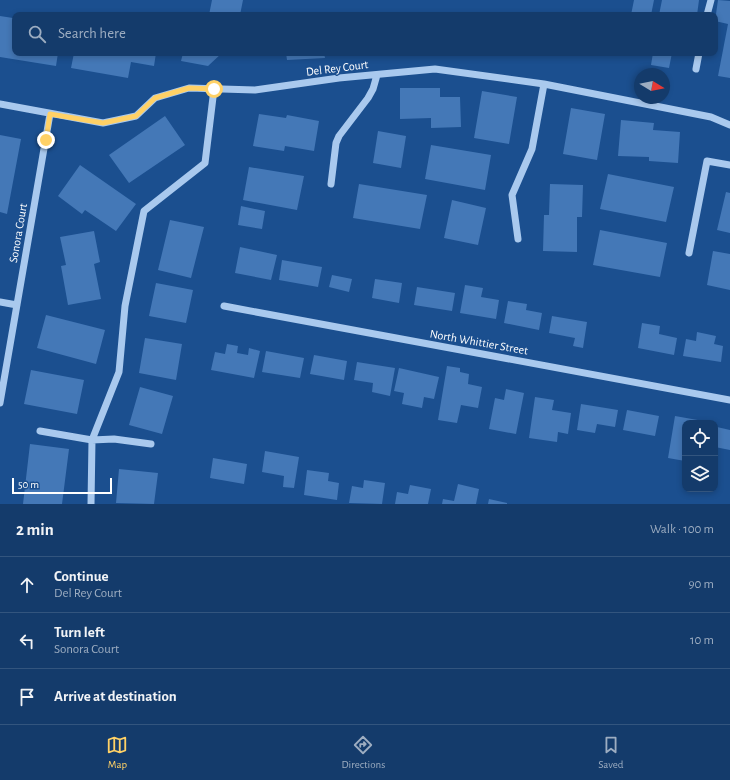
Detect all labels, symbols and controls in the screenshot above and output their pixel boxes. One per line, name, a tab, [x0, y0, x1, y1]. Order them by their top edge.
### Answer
search box	[12, 12, 718, 56]
icon: search	[26, 23, 48, 45]
text: Search here	[58, 26, 126, 41]
street label: Del Rey Court	[305, 58, 369, 79]
north arrow	[634, 68, 670, 104]
route start	[205, 80, 223, 98]
route end	[37, 131, 55, 149]
street label: Sonora Court	[7, 202, 29, 264]
street label: North Whittier Street	[429, 327, 529, 357]
map controls	[682, 420, 718, 492]
button: locate	[682, 420, 718, 456]
button: layers	[682, 456, 718, 492]
scale bar	[12, 476, 112, 495]
text: 50 m	[18, 479, 39, 490]
text: 2 min	[16, 521, 54, 538]
text: Walk · 100 m	[650, 523, 714, 536]
text: Continue	[54, 569, 109, 584]
icon: ahead	[16, 574, 38, 596]
text: 90 m	[688, 578, 714, 591]
text: Del Rey Court	[54, 587, 122, 600]
text: Turn left	[54, 625, 105, 640]
icon: left	[16, 630, 38, 652]
text: 10 m	[690, 634, 714, 647]
text: Sonora Court	[54, 643, 119, 656]
icon: arrive	[16, 686, 38, 708]
text: Arrive at destination	[54, 689, 177, 704]
tab: Map	[106, 734, 128, 771]
tab: Directions	[341, 734, 385, 771]
tab: Saved	[598, 734, 623, 771]

